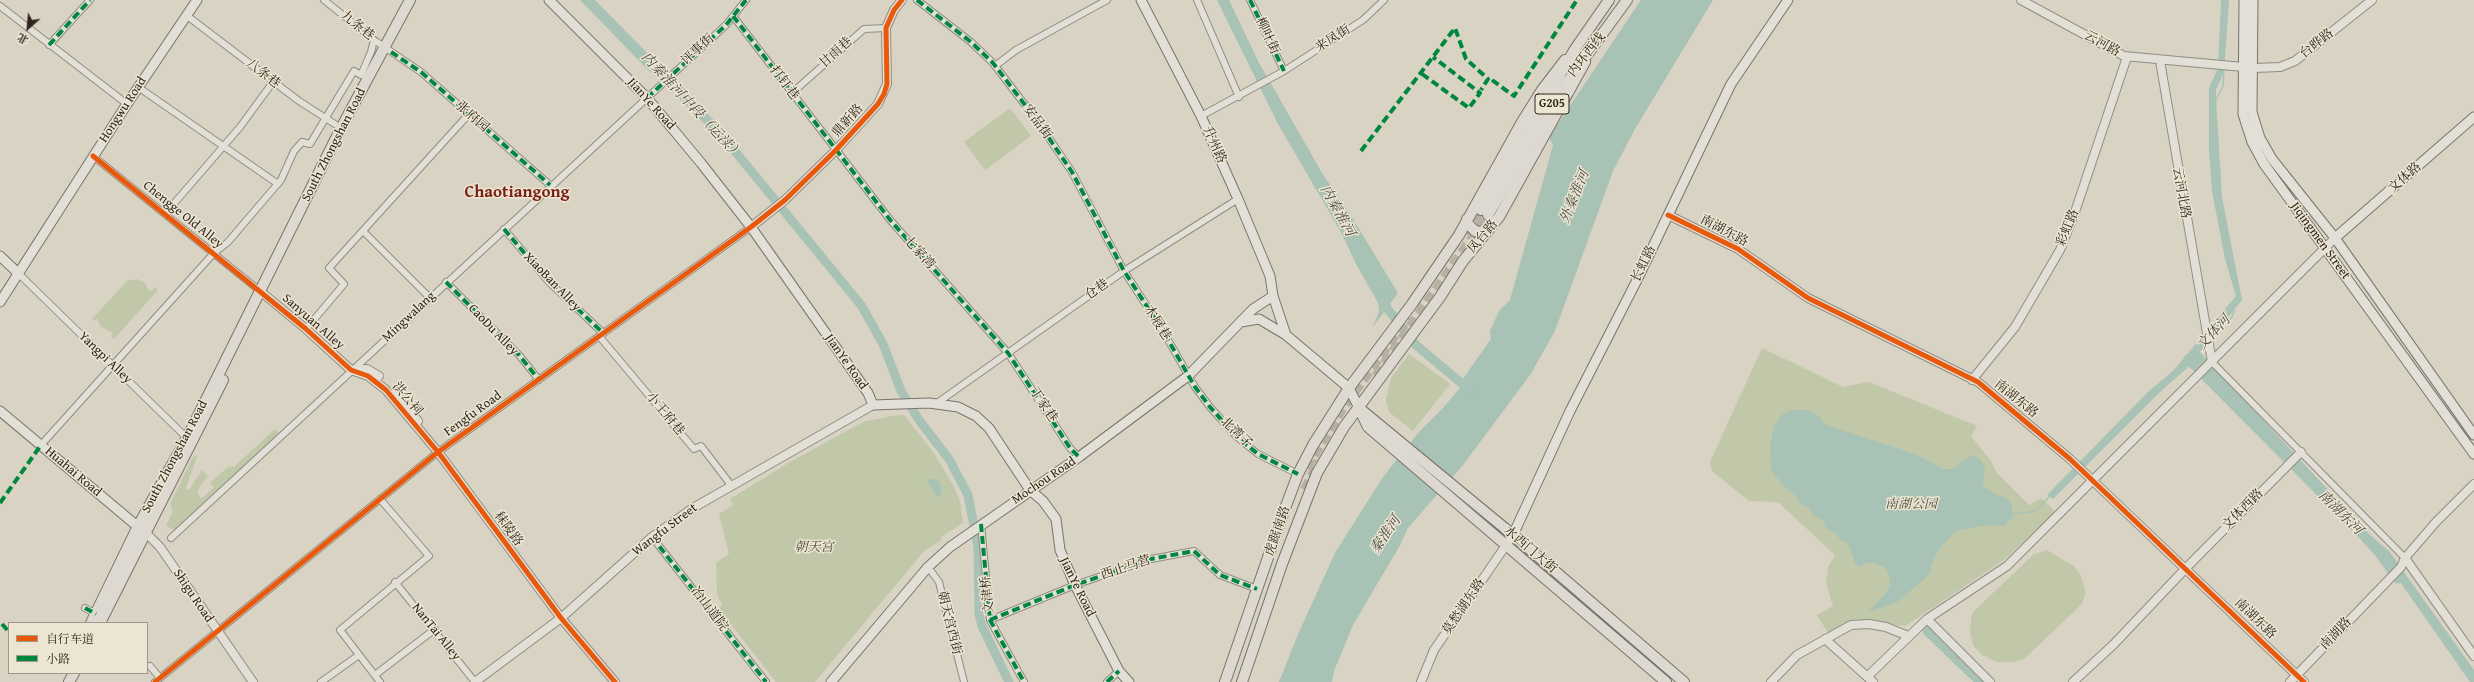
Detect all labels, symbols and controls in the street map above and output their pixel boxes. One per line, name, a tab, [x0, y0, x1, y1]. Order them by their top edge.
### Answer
north arrow	[8, 8, 48, 48]
street label: 九条巷	[337, 8, 377, 44]
street label: 柳叶街	[1252, 15, 1282, 57]
street label: 来凤街	[1312, 22, 1354, 56]
street label: 台晔路	[2297, 26, 2337, 62]
street label: 云河路	[2081, 28, 2123, 60]
text: 北	[14, 29, 31, 48]
street label: 内环西线	[1565, 30, 1609, 80]
street label: 评事街	[678, 31, 718, 69]
street label: 甘雨巷	[816, 34, 856, 72]
water label: 内秦淮河中段（运渎）	[637, 49, 745, 163]
street label: 八条巷	[243, 56, 283, 92]
street label: 打钉巷	[766, 63, 802, 103]
street label: Hongwu Road	[96, 74, 150, 146]
street label: JianYe Road	[624, 75, 678, 133]
street label: South Zhongshan Road	[299, 86, 369, 204]
road number: G205	[1535, 94, 1569, 114]
street label: 张府园	[452, 98, 492, 136]
street label: 鼎新路	[829, 101, 867, 141]
street label: 安品街	[1019, 102, 1055, 142]
street label: 升州路	[1199, 124, 1229, 166]
street label: 文体路	[2385, 159, 2425, 197]
street label: 云河北路	[2169, 166, 2193, 220]
water label: 外秦淮河	[1557, 168, 1593, 226]
street label: Chengge Old Alley	[140, 178, 226, 252]
water label: 内秦淮河	[1316, 182, 1358, 240]
district label: Chaotiangong	[465, 183, 569, 203]
street label: Jiqingmen Street	[2287, 199, 2353, 283]
street label: 彩虹路	[2053, 207, 2083, 249]
street label: 南湖东路	[1697, 212, 1751, 250]
street label: 凤台路	[1464, 217, 1502, 257]
street label: 七家湾	[900, 233, 938, 273]
street label: 长虹路	[1628, 243, 1660, 285]
street label: XiaoBan Alley	[520, 249, 584, 315]
street label: 仓巷	[1082, 276, 1112, 304]
street label: Mingwalang	[379, 289, 439, 345]
street label: Sanyuan Alley	[279, 291, 347, 353]
street label: CaoDu Alley	[465, 301, 521, 359]
street label: 木屐巷	[1140, 302, 1174, 344]
water label: 文体河	[2194, 312, 2234, 354]
street label: Yangpi Alley	[75, 329, 135, 387]
street label: JianYe Road	[821, 331, 871, 393]
street label: 南湖东路	[1991, 377, 2041, 421]
street label: 洪公祠	[388, 379, 426, 419]
street label: 丁家巷	[1026, 384, 1060, 426]
street label: Fengfu Road	[441, 388, 505, 440]
street label: 小王府巷	[642, 389, 688, 439]
street label: South Zhongshan Road	[139, 398, 211, 516]
street label: 北湾子	[1217, 414, 1255, 452]
street label: Huahai Road	[42, 444, 104, 500]
street label: Mochou Road	[1009, 454, 1079, 508]
street label: 文体西路	[2219, 486, 2267, 534]
water label: 南湖东河	[2314, 487, 2366, 539]
park label: 南湖公园	[1885, 497, 1937, 513]
street label: Wangfu Street	[629, 500, 701, 560]
street label: 虎踞南路	[1262, 504, 1294, 558]
street label: 秣陵路	[490, 509, 526, 549]
water label: 秦淮河	[1367, 513, 1405, 557]
street label: 水西门大街	[1500, 523, 1560, 577]
park label: 朝天宫	[795, 540, 833, 556]
street label: 西止马营	[1099, 553, 1153, 583]
street label: JianYe Road	[1056, 555, 1098, 619]
street label: Shigu Road	[170, 566, 216, 626]
street label: 文津桥	[978, 575, 998, 615]
street label: 莫愁湖东路	[1439, 576, 1489, 638]
street label: 冶山道院	[687, 584, 731, 634]
street label: 朝天宫西街	[934, 590, 964, 656]
street label: 南湖东路	[2231, 595, 2279, 643]
street label: NanTai Alley	[408, 600, 464, 664]
street label: 南湖路	[2317, 615, 2355, 653]
legend	[8, 622, 148, 674]
text: 自行车道	[46, 630, 94, 647]
text: 小路	[46, 650, 70, 667]

